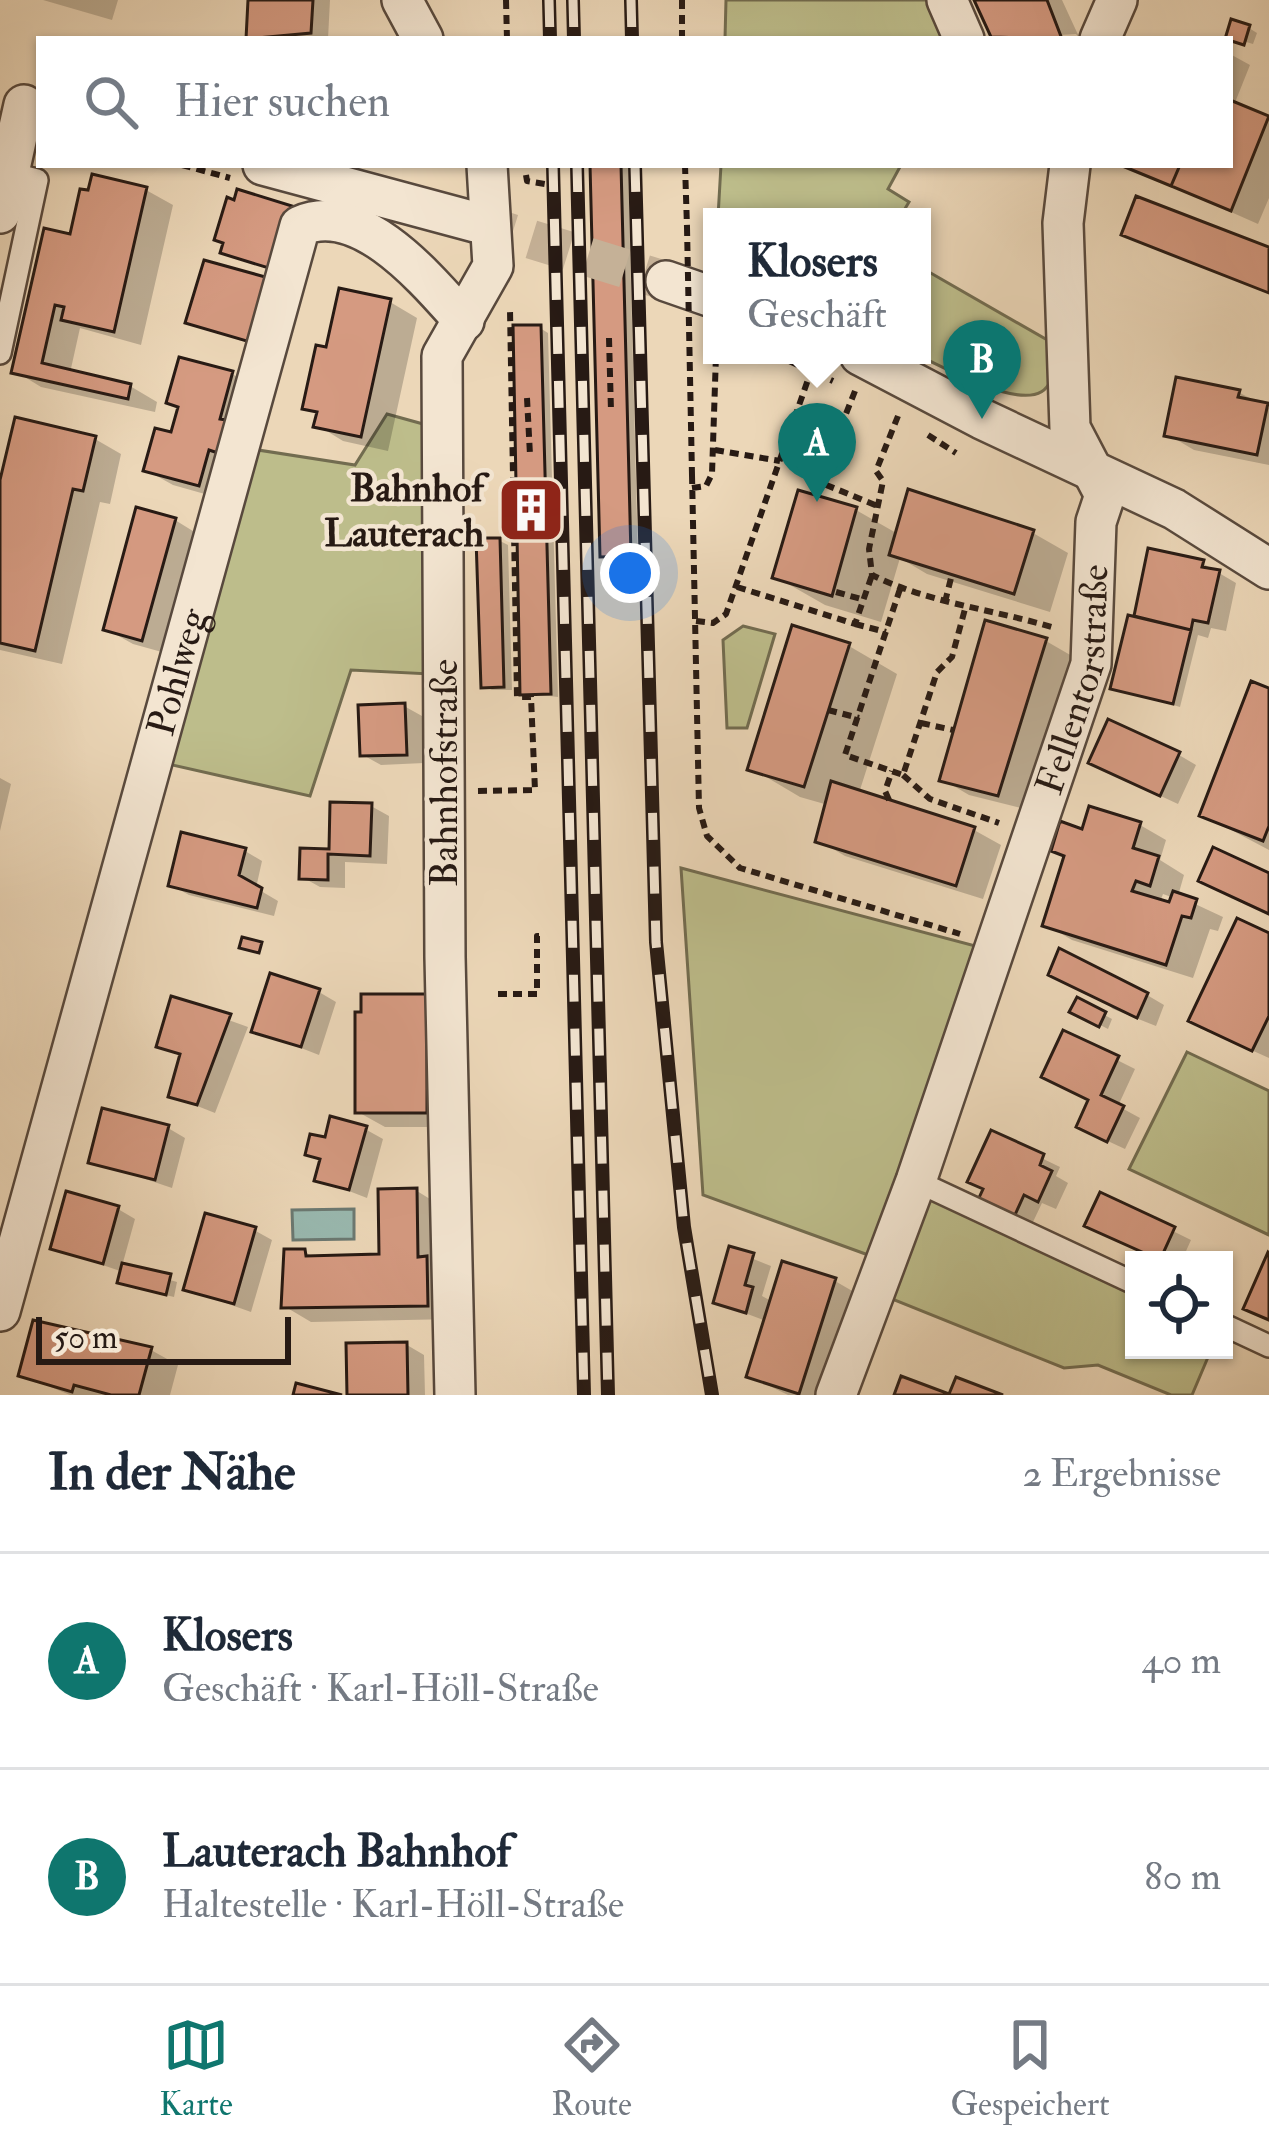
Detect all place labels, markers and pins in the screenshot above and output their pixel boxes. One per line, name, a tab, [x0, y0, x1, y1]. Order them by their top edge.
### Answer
pin: B	[943, 320, 1021, 419]
pin: A	[778, 403, 856, 502]
place label: Bahnhof Lauterach	[324, 464, 490, 558]
building icon: Bahnhof Lauterach	[496, 475, 566, 545]

